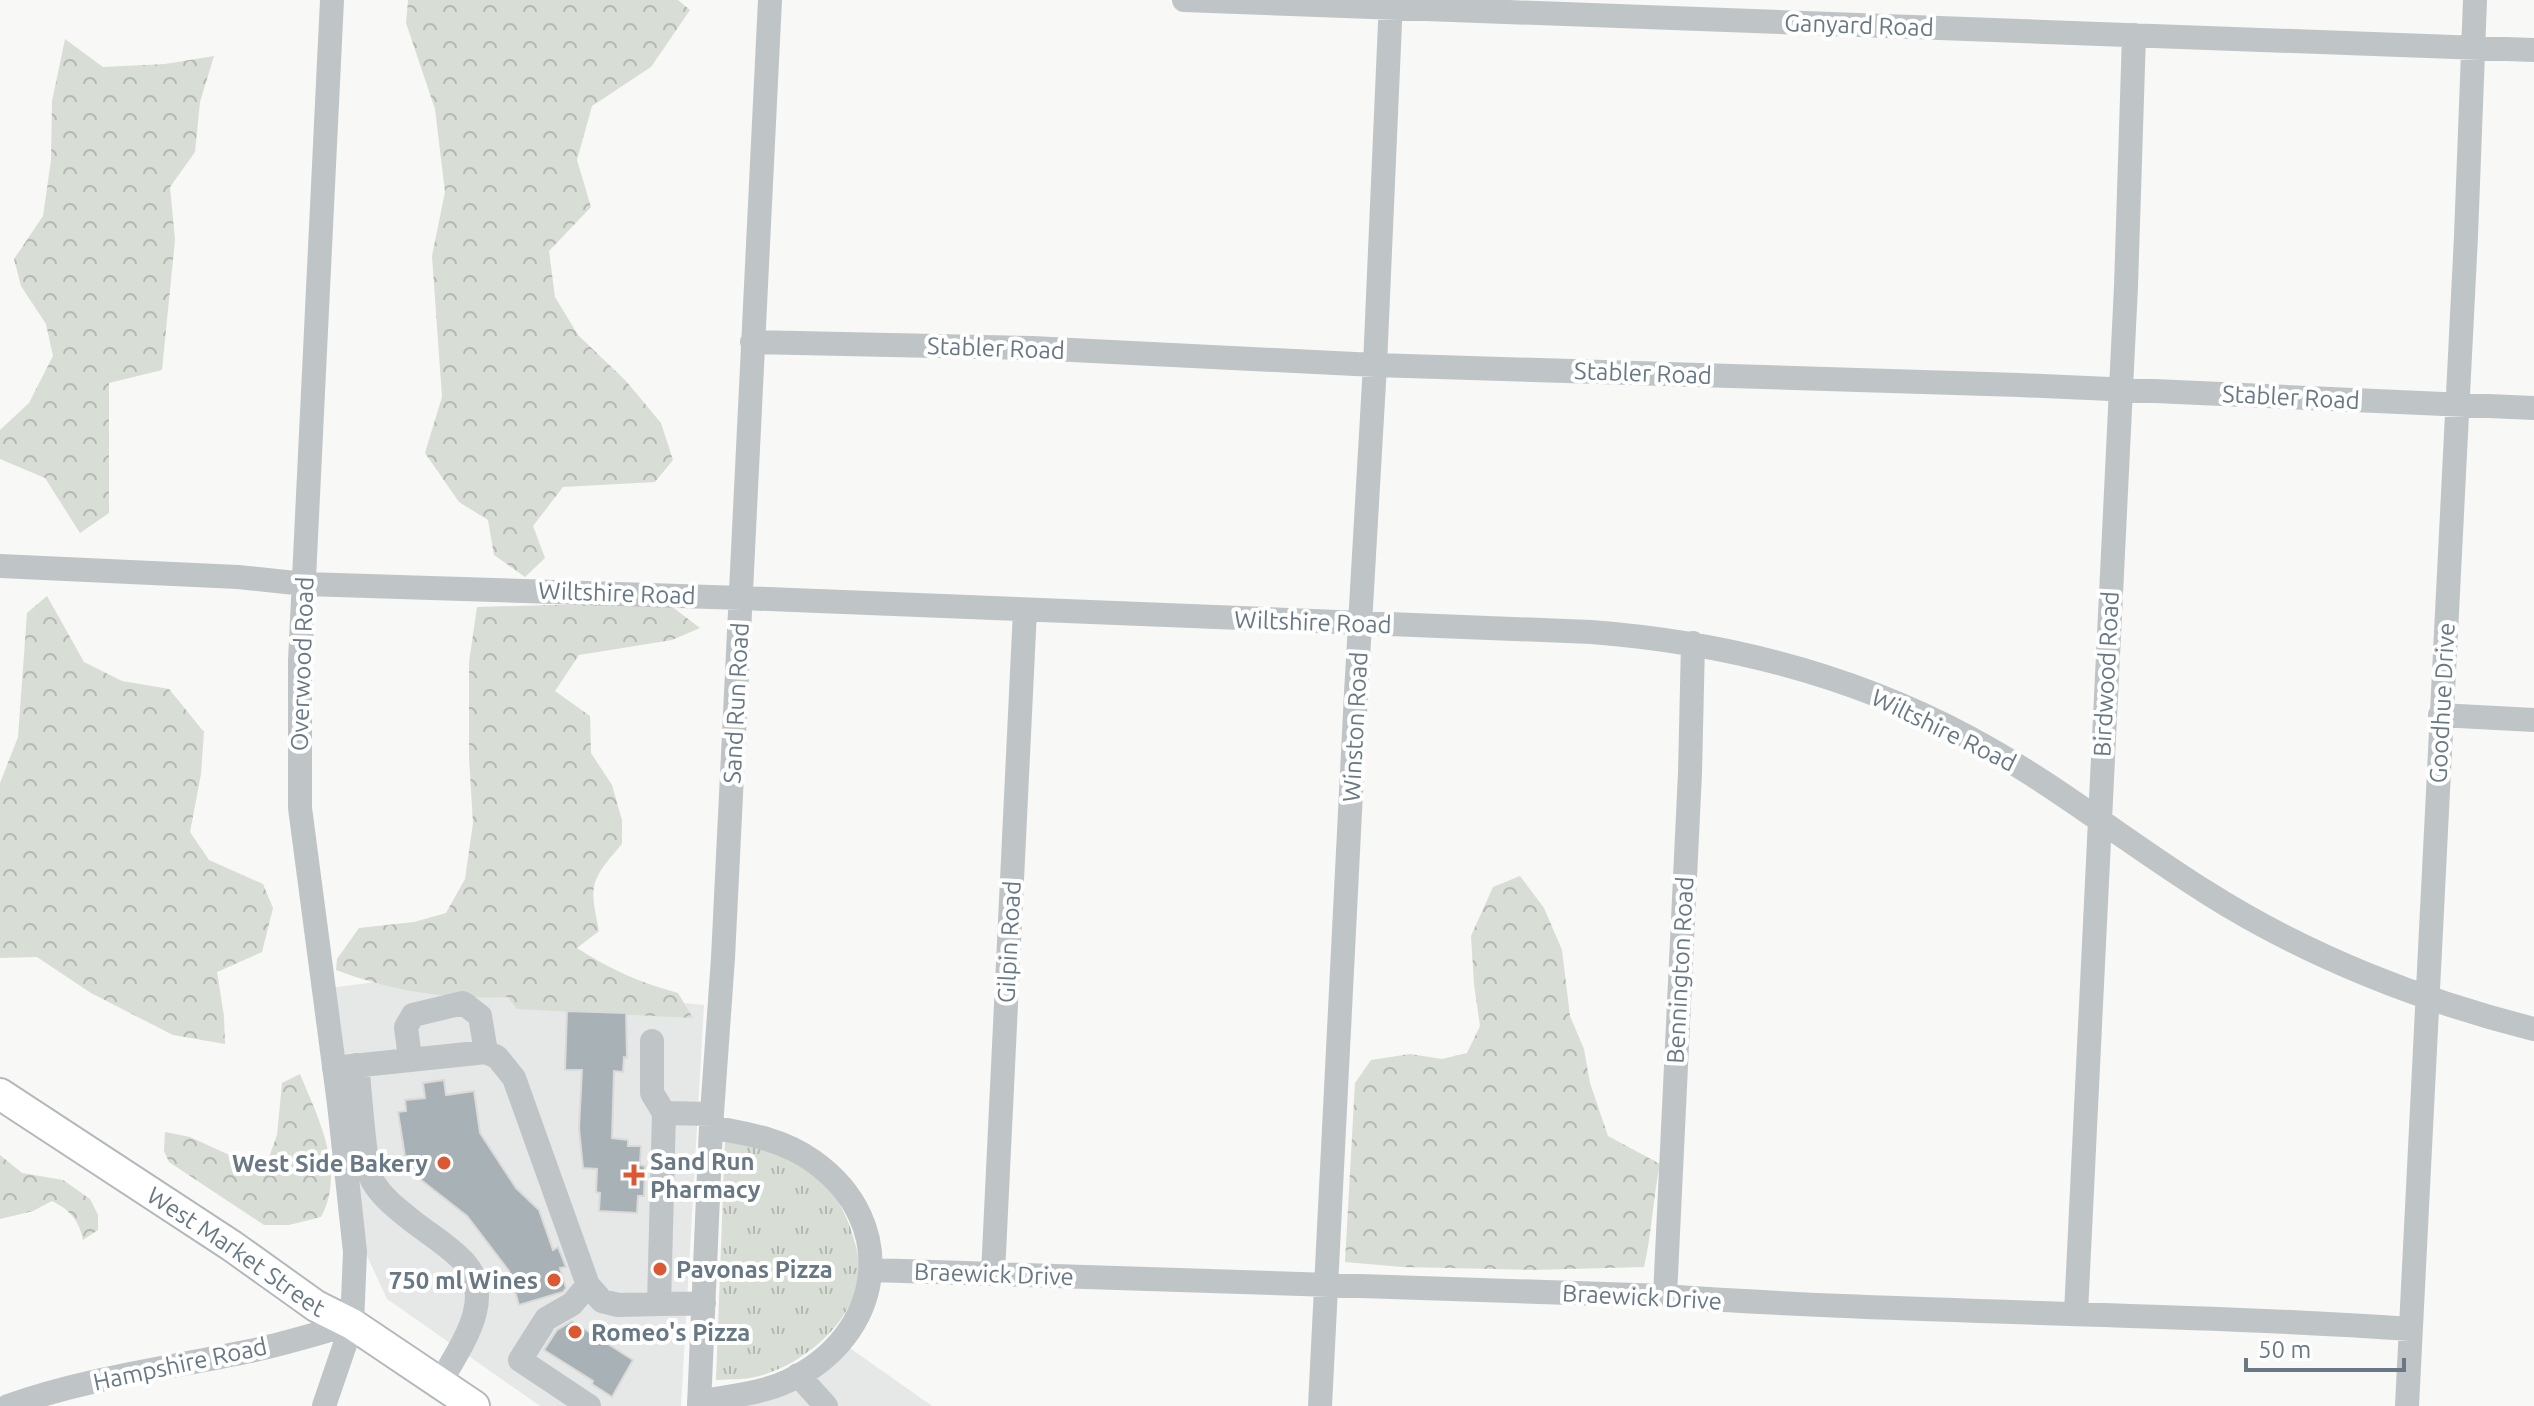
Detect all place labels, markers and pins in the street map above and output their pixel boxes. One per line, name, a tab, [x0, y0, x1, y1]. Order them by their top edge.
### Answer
place label: Sand Run Pharmacy	[650, 1148, 761, 1203]
place label: West Side Bakery	[232, 1150, 428, 1177]
marker: West Side Bakery	[435, 1154, 453, 1172]
marker: Sand Run Pharmacy	[625, 1166, 643, 1184]
place label: Pavonas Pizza	[676, 1256, 833, 1283]
marker: Pavonas Pizza	[651, 1260, 669, 1278]
place label: 750 ml Wines	[389, 1267, 538, 1294]
marker: 750 ml Wines	[545, 1271, 563, 1289]
place label: Romeo's Pizza	[591, 1319, 750, 1346]
marker: Romeo's Pizza	[566, 1323, 584, 1341]

